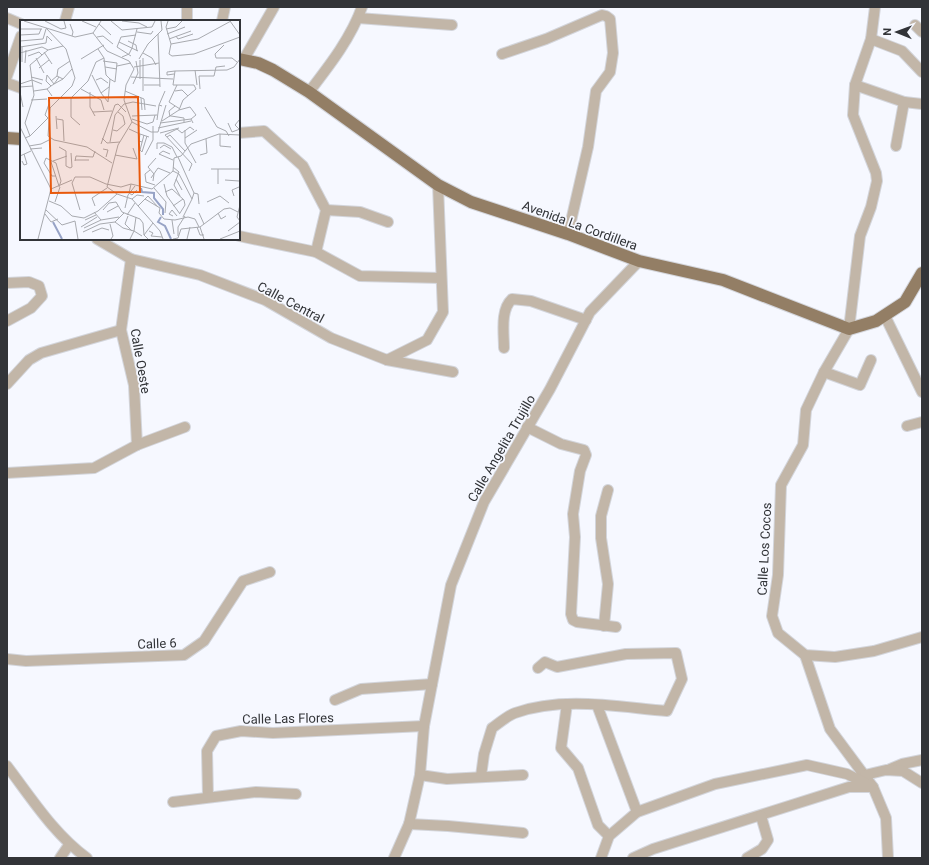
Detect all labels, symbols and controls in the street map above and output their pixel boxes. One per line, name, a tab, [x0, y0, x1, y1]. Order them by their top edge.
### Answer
north arrow	[877, 12, 917, 52]
inset map	[20, 20, 240, 240]
text: N	[881, 28, 894, 36]
street label: Avenida La Cordillera	[520, 198, 640, 253]
street label: Calle Central	[255, 279, 327, 326]
street label: Calle Oeste	[127, 327, 154, 395]
street label: Calle Angelita Trujillo	[465, 392, 538, 505]
street label: Calle Los Cocos	[755, 502, 774, 596]
street label: Calle 6	[137, 635, 177, 652]
street label: Calle Las Flores	[242, 710, 334, 727]

